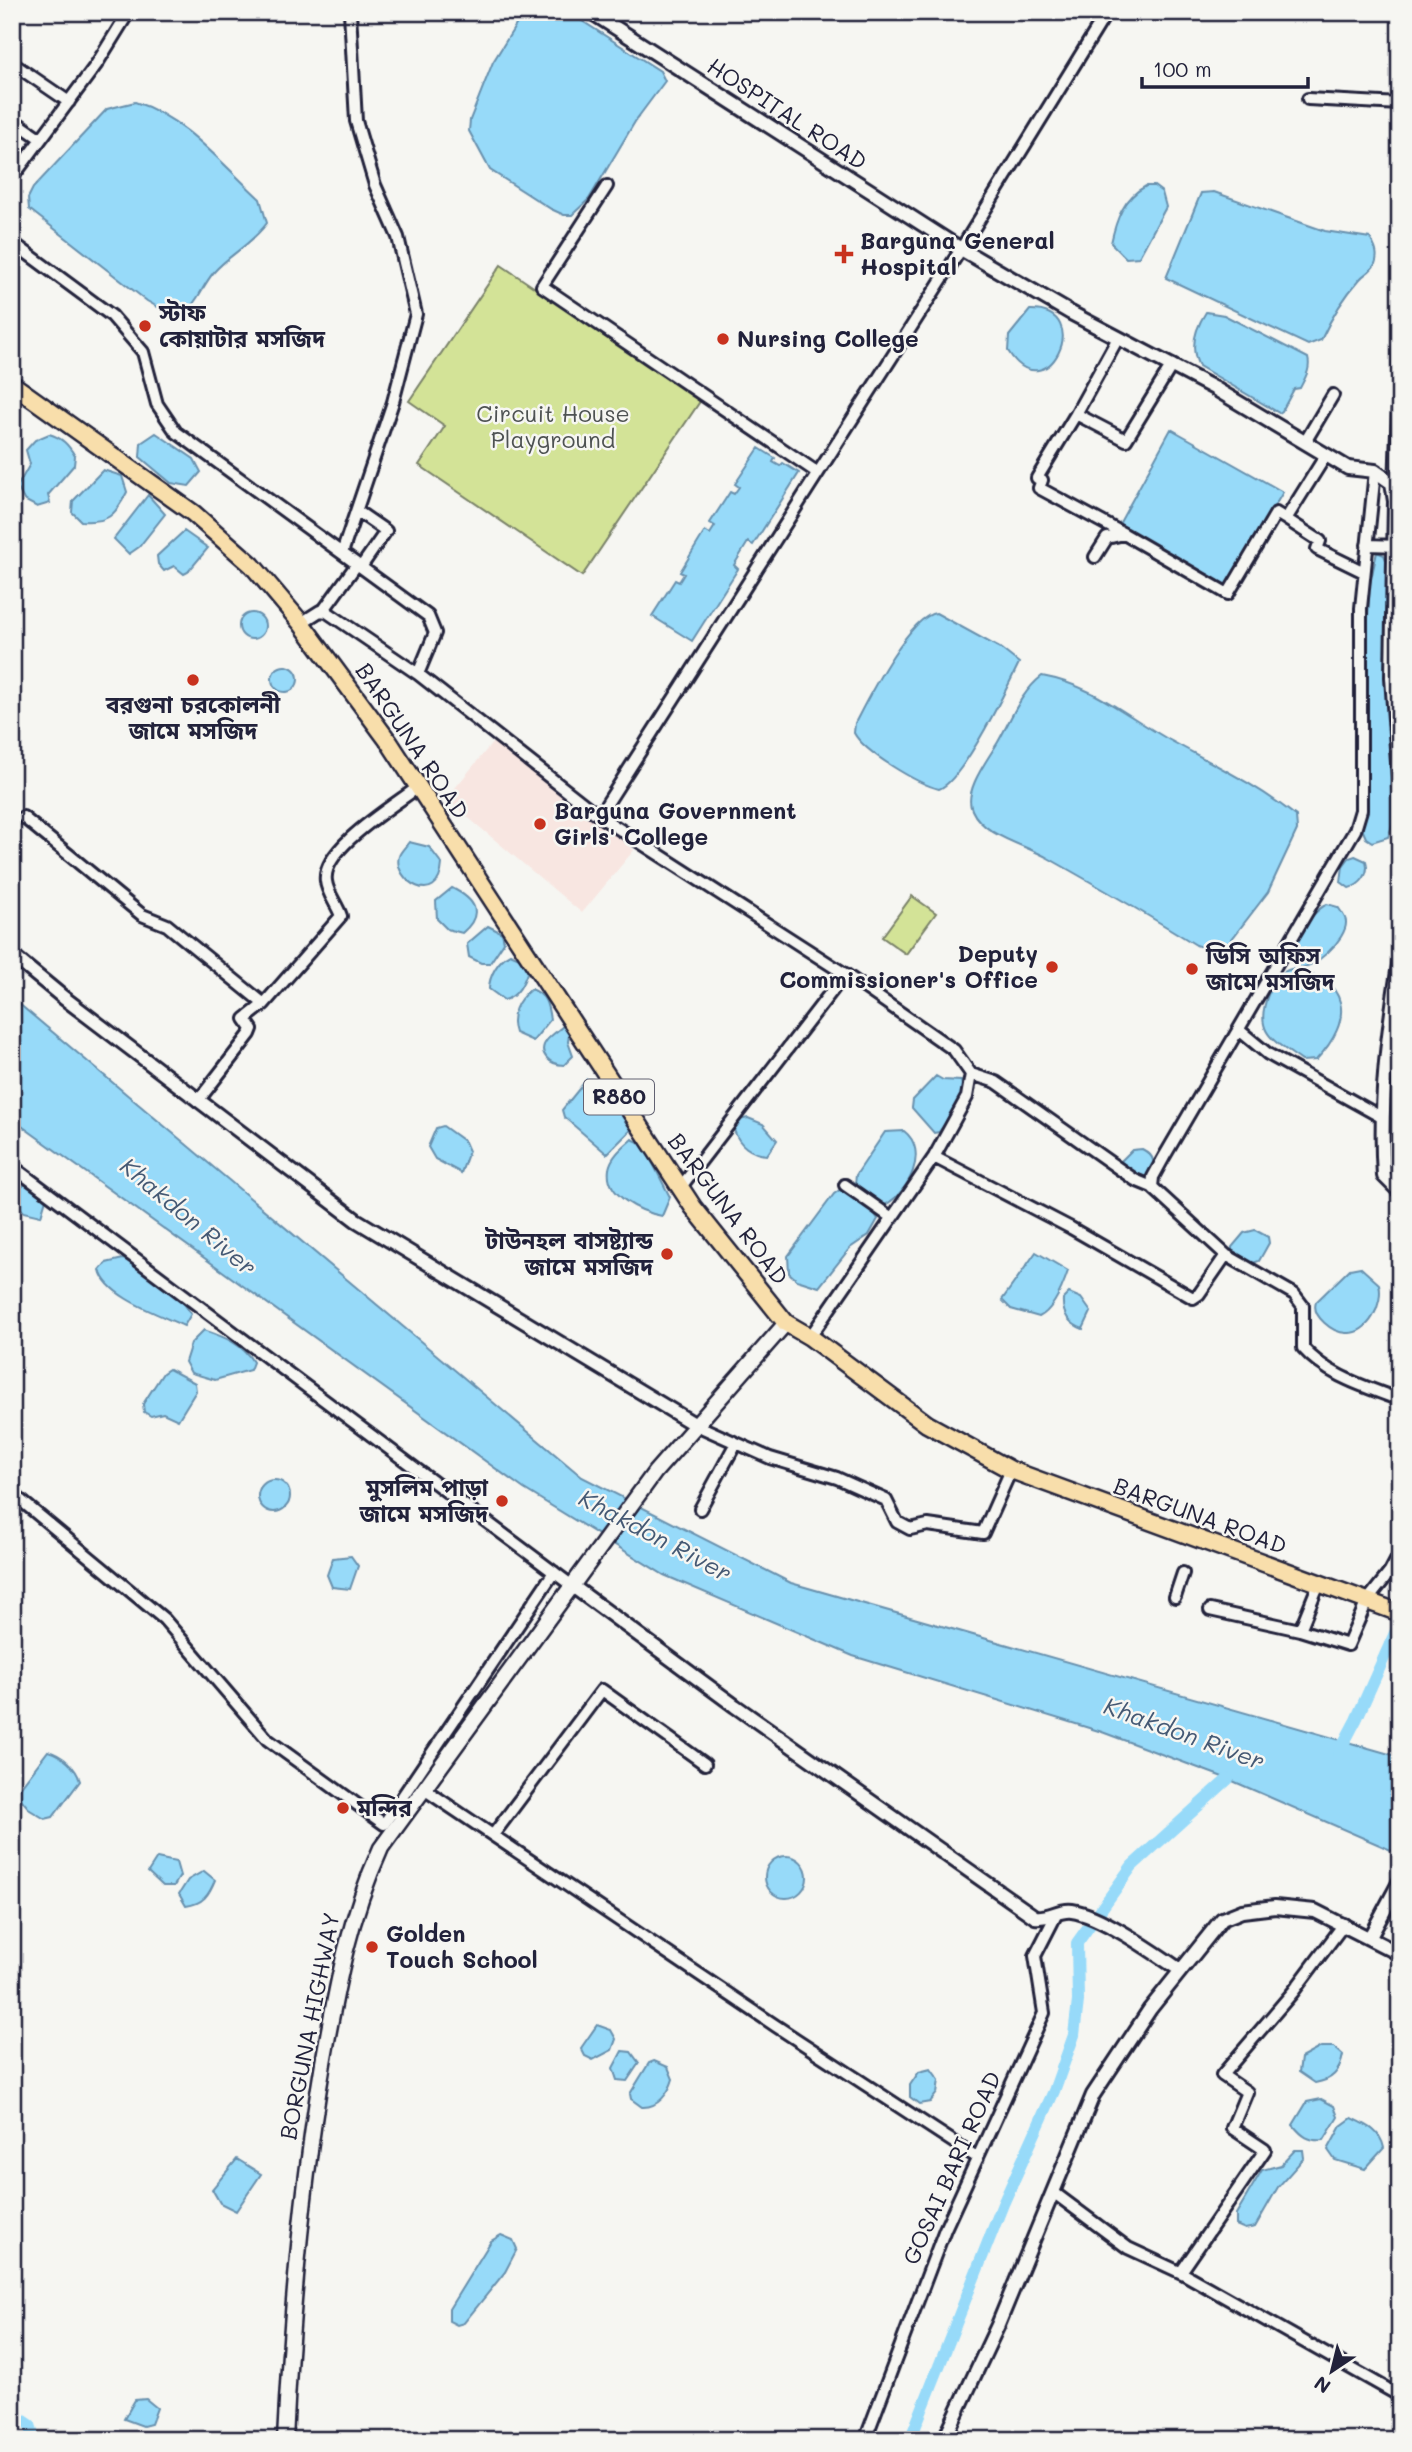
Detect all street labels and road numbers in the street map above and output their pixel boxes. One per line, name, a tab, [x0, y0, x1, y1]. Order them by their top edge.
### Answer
street label: HOSPITAL ROAD	[702, 50, 873, 176]
street label: BARGUNA ROAD	[349, 657, 476, 824]
road number: R880	[584, 1080, 654, 1114]
street label: BARGUNA ROAD	[662, 1127, 796, 1290]
street label: BARGUNA ROAD	[1110, 1470, 1291, 1560]
street label: BORGUNA HIGHWAY	[272, 1910, 346, 2142]
street label: GOSAI BARI ROAD	[895, 2066, 1007, 2269]

